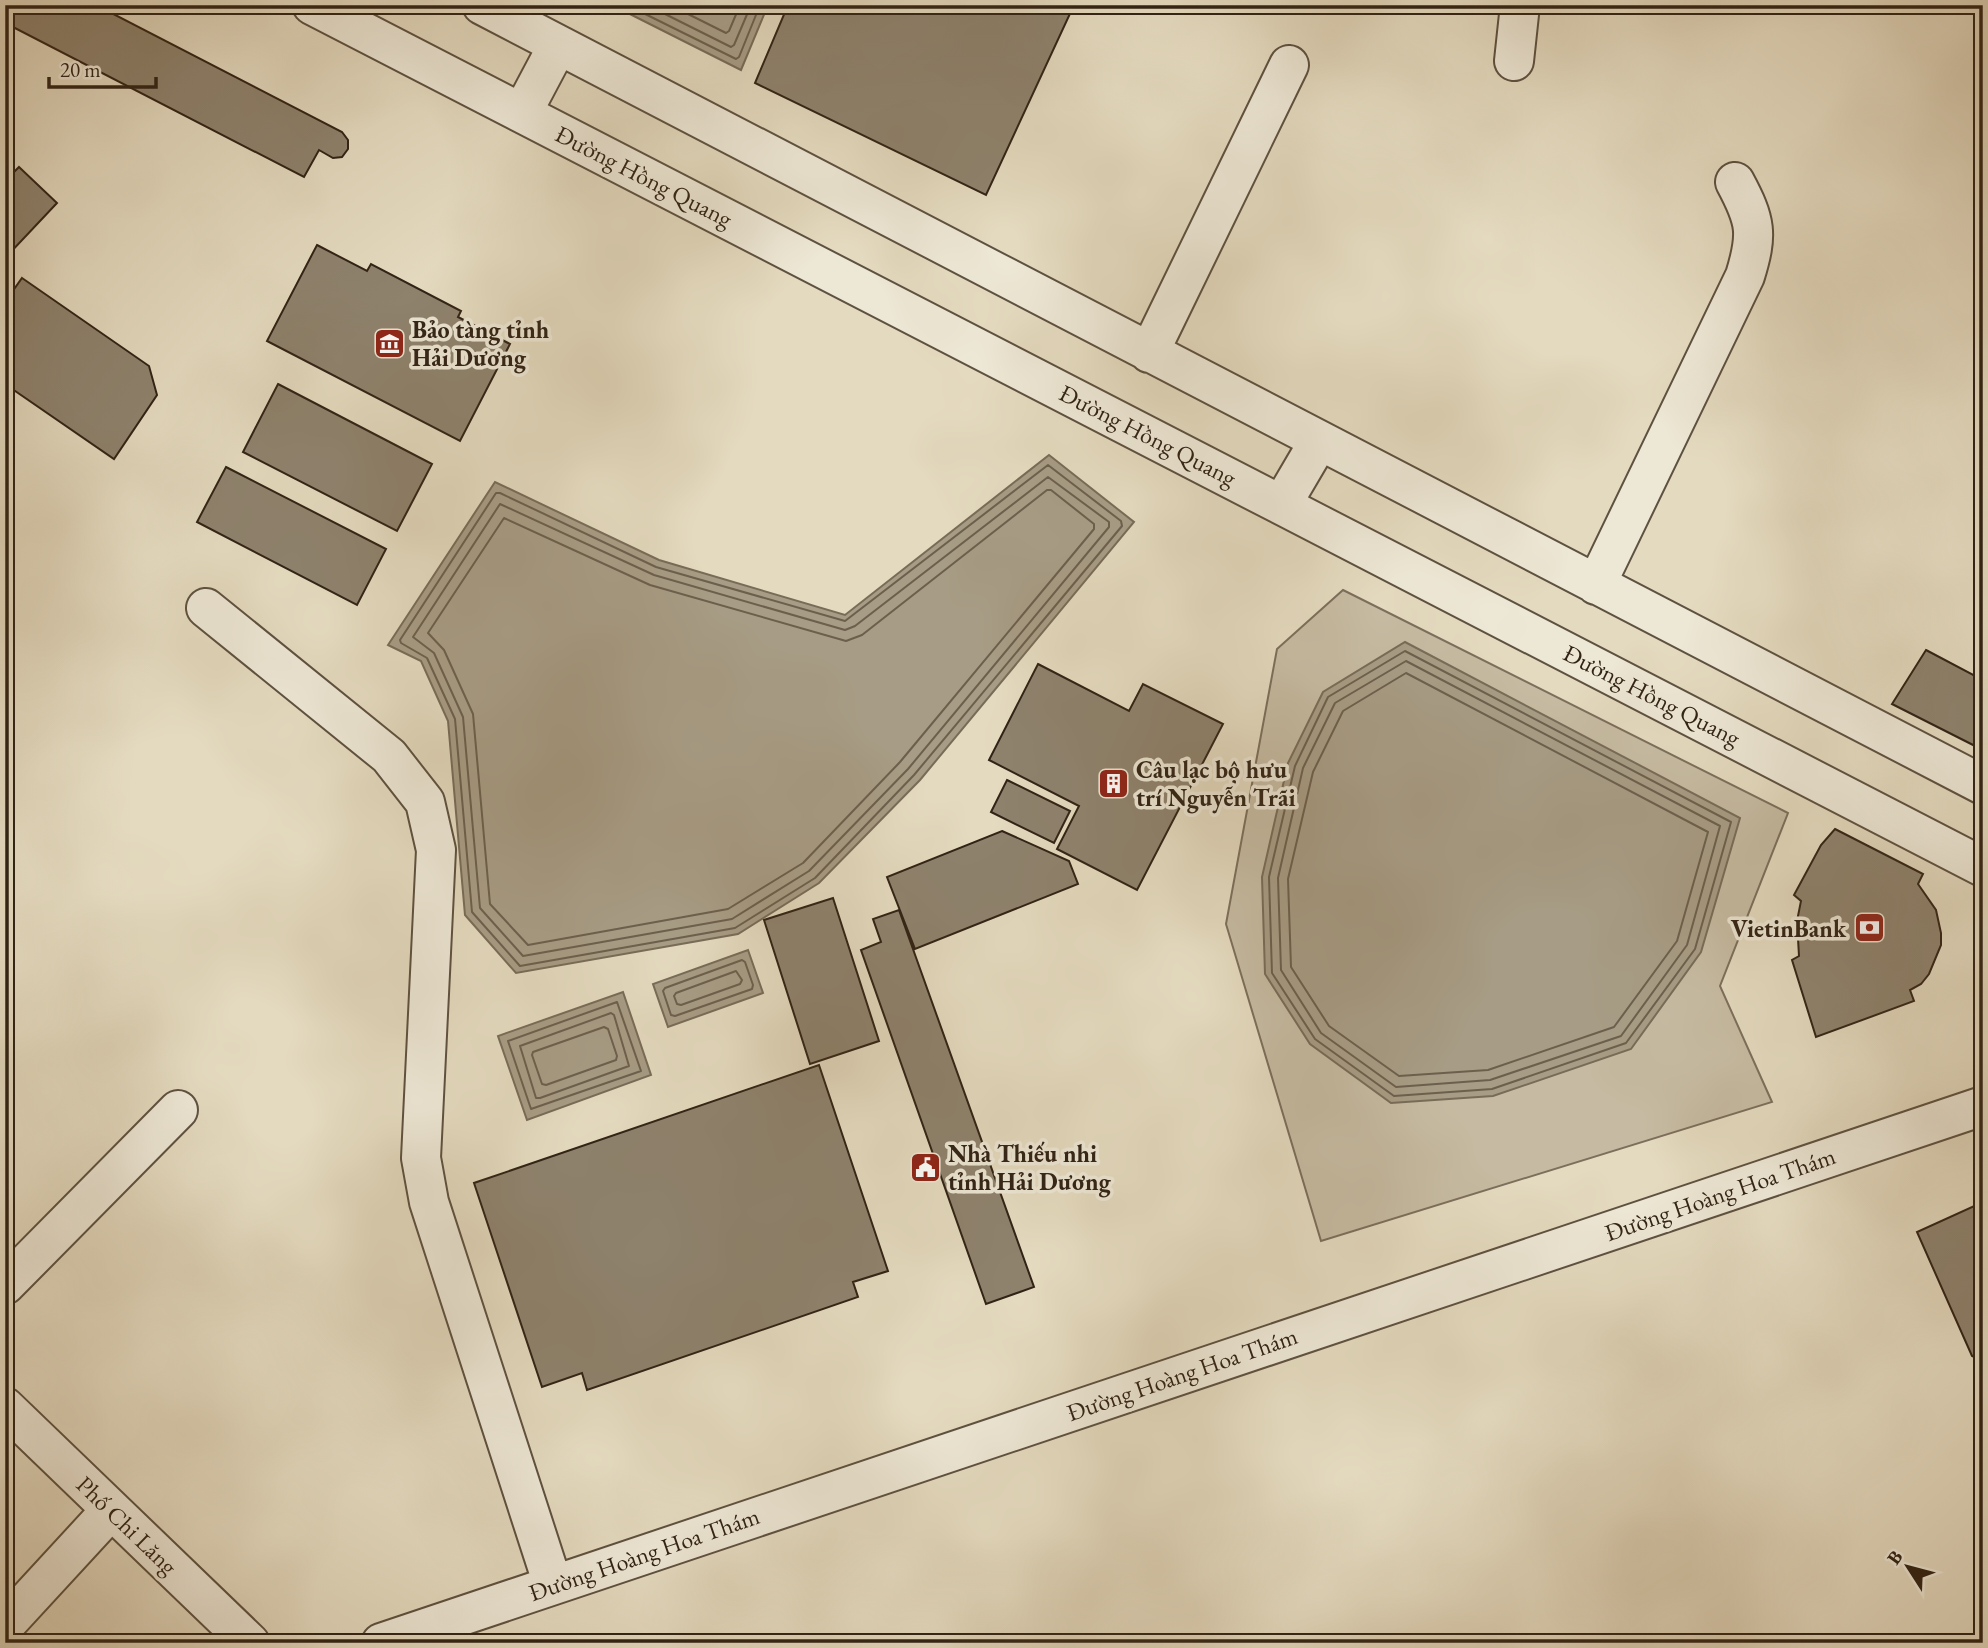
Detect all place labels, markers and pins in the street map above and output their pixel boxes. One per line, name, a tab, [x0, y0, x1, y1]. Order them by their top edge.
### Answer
place label: Bảo tàng tỉnh Hải Dương	[412, 314, 550, 374]
museum icon: Bảo tàng tỉnh Hải Dương	[372, 326, 406, 360]
place label: Câu lạc bộ hưu trí Nguyễn Trãi	[1136, 754, 1296, 814]
building icon: Câu lạc bộ hưu trí Nguyễn Trãi	[1096, 766, 1130, 800]
bank icon: VietinBank	[1852, 911, 1886, 945]
place label: VietinBank	[1731, 913, 1847, 944]
place label: Nhà Thiếu nhi tỉnh Hải Dương	[948, 1138, 1112, 1198]
public building icon: Nhà Thiếu nhi tỉnh Hải Dương	[908, 1150, 942, 1184]

